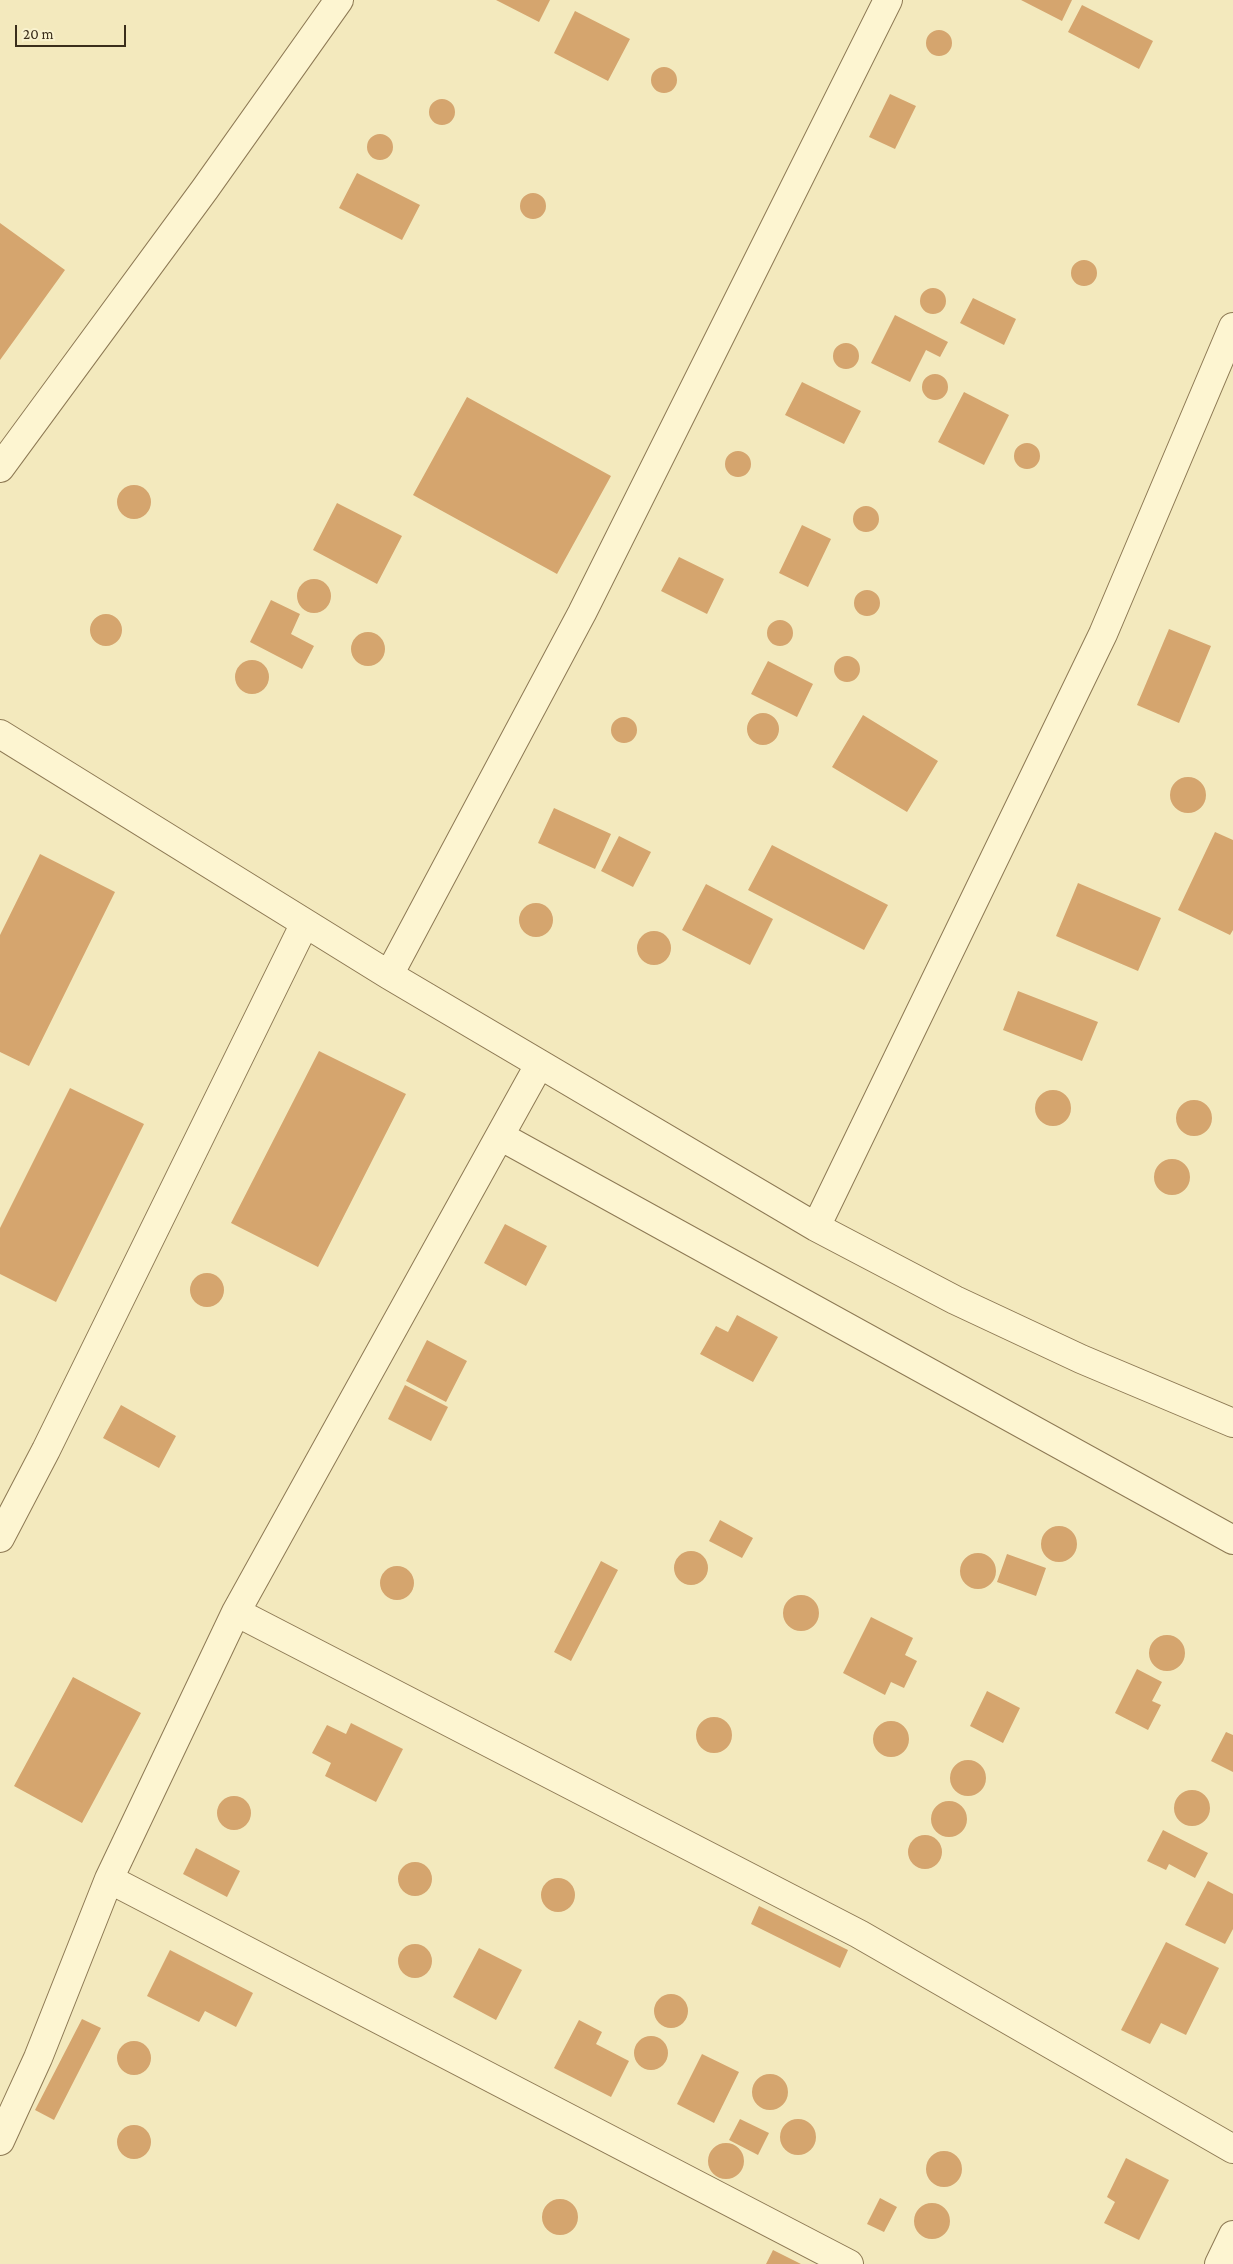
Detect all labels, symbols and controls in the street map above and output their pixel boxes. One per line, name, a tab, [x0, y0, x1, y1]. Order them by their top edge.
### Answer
scale bar	[18, 15, 129, 47]
text: 20 m	[23, 26, 54, 42]

